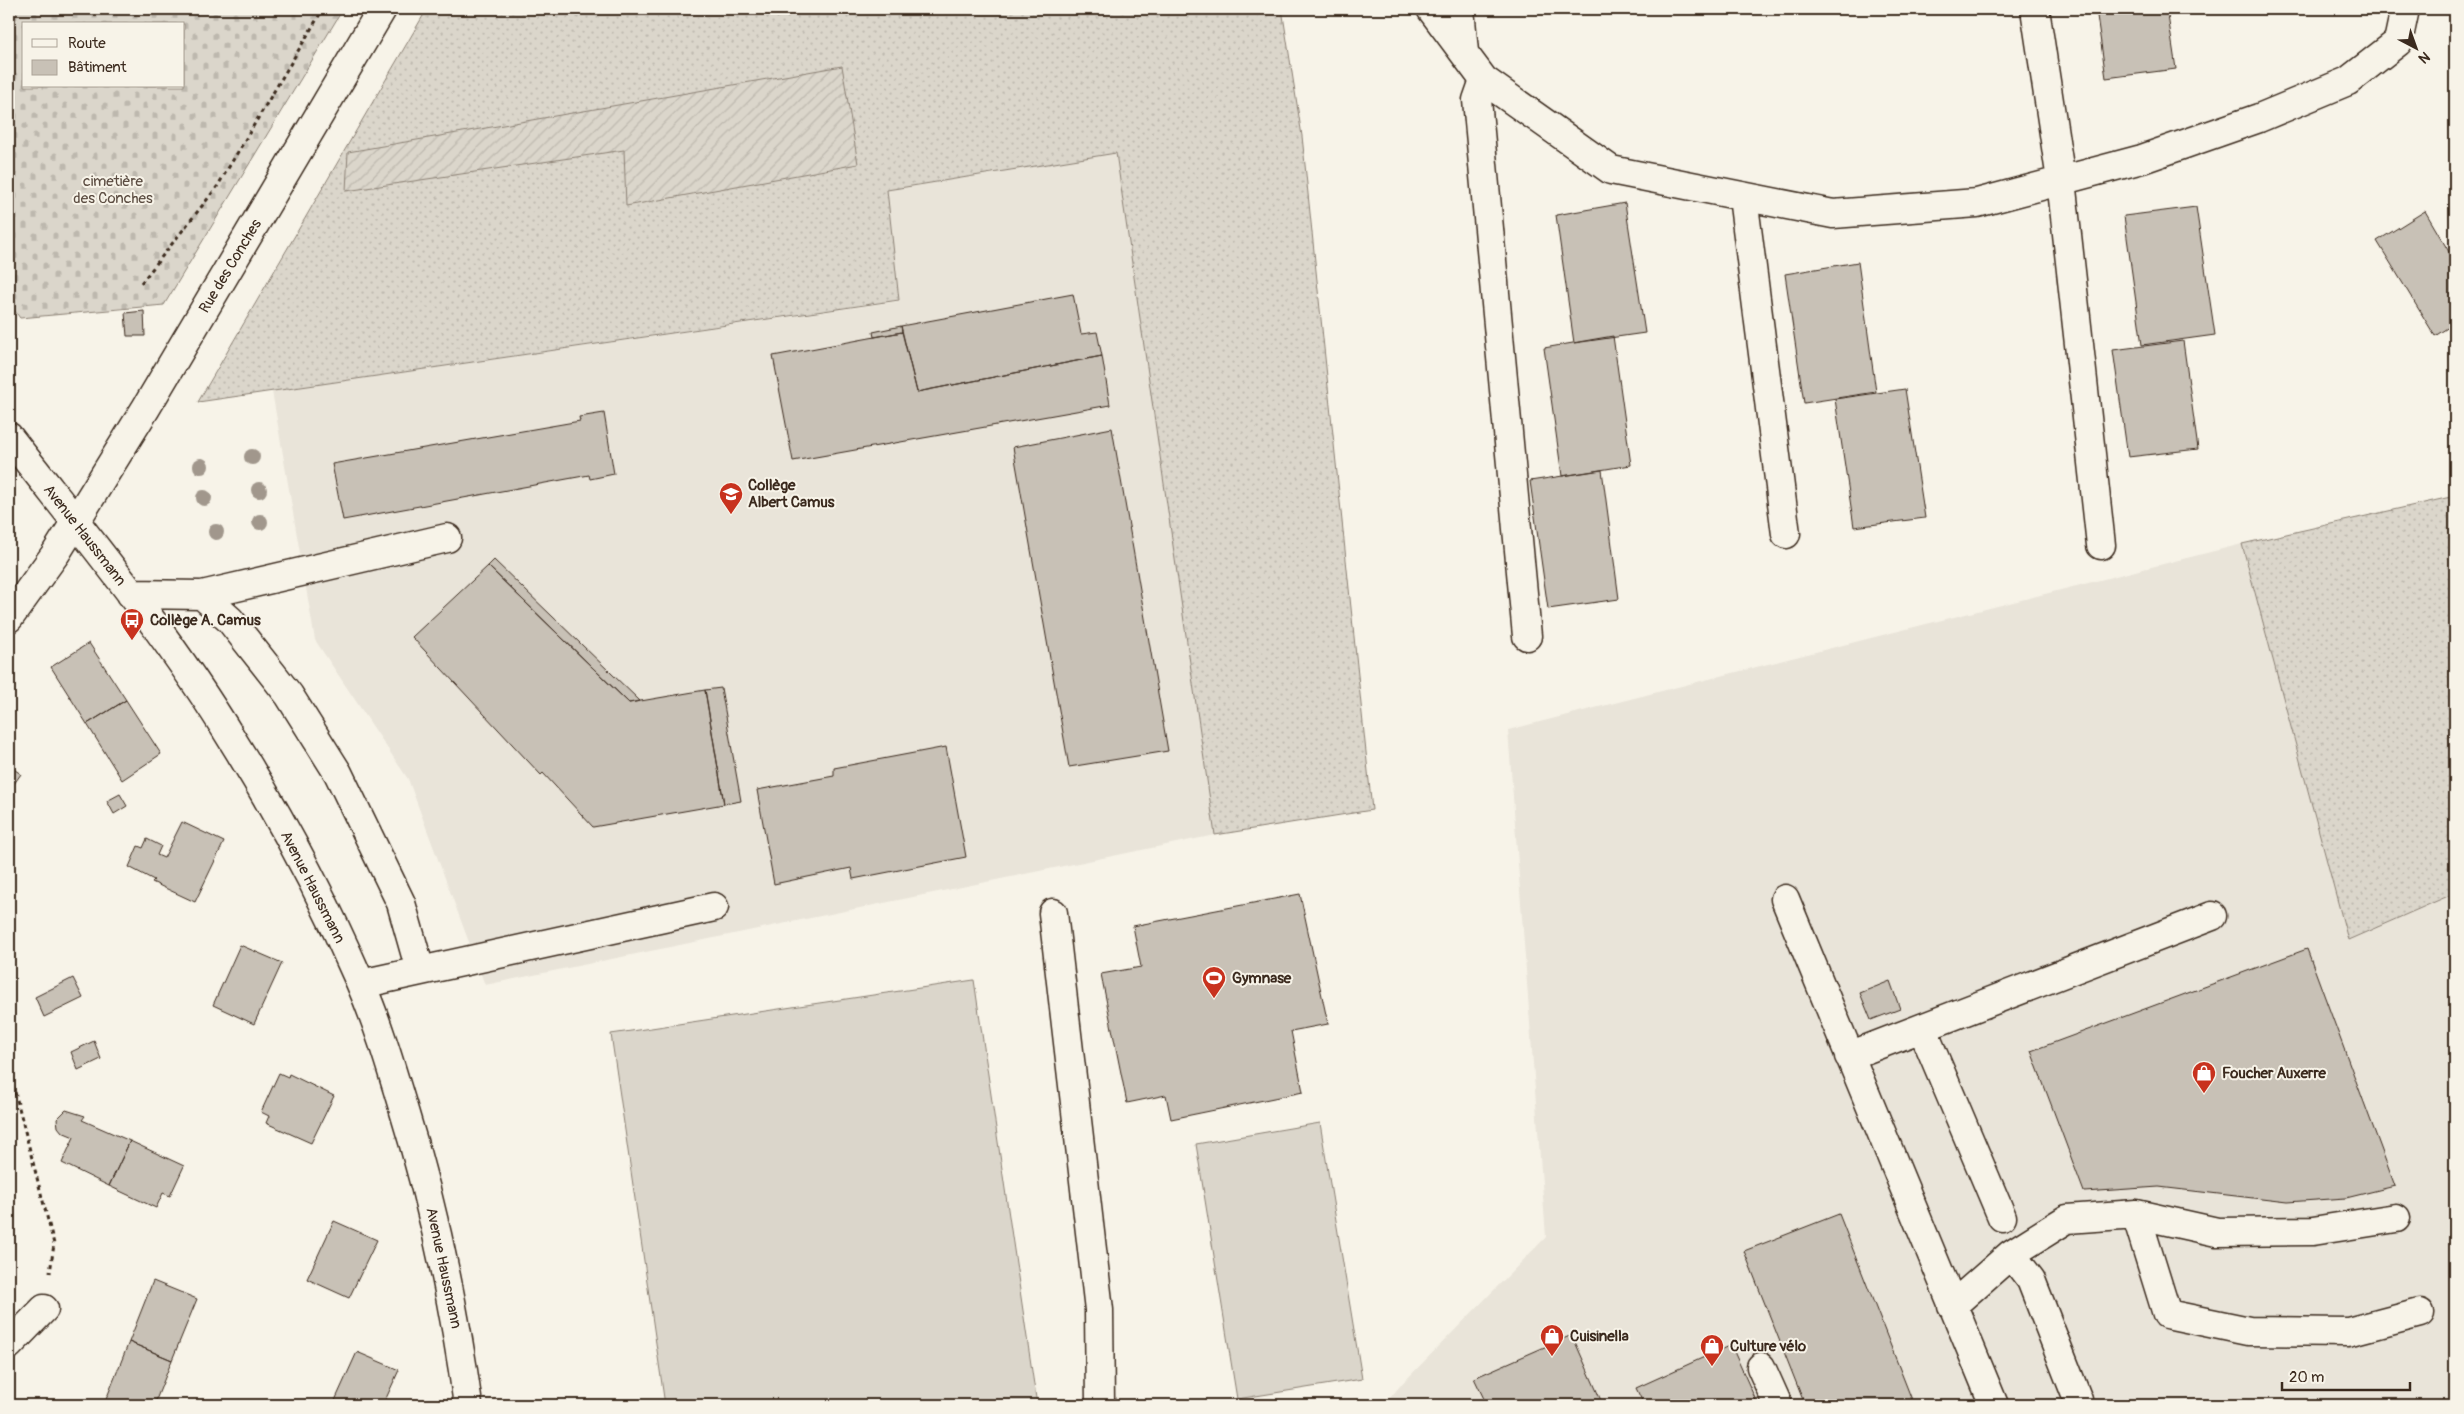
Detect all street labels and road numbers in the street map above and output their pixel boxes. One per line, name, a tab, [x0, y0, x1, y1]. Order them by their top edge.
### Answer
street label: Rue des Conches	[195, 216, 266, 317]
street label: Avenue Haussmann	[39, 481, 130, 590]
street label: Avenue Haussmann	[276, 828, 349, 946]
street label: Avenue Haussmann	[421, 1206, 466, 1330]

